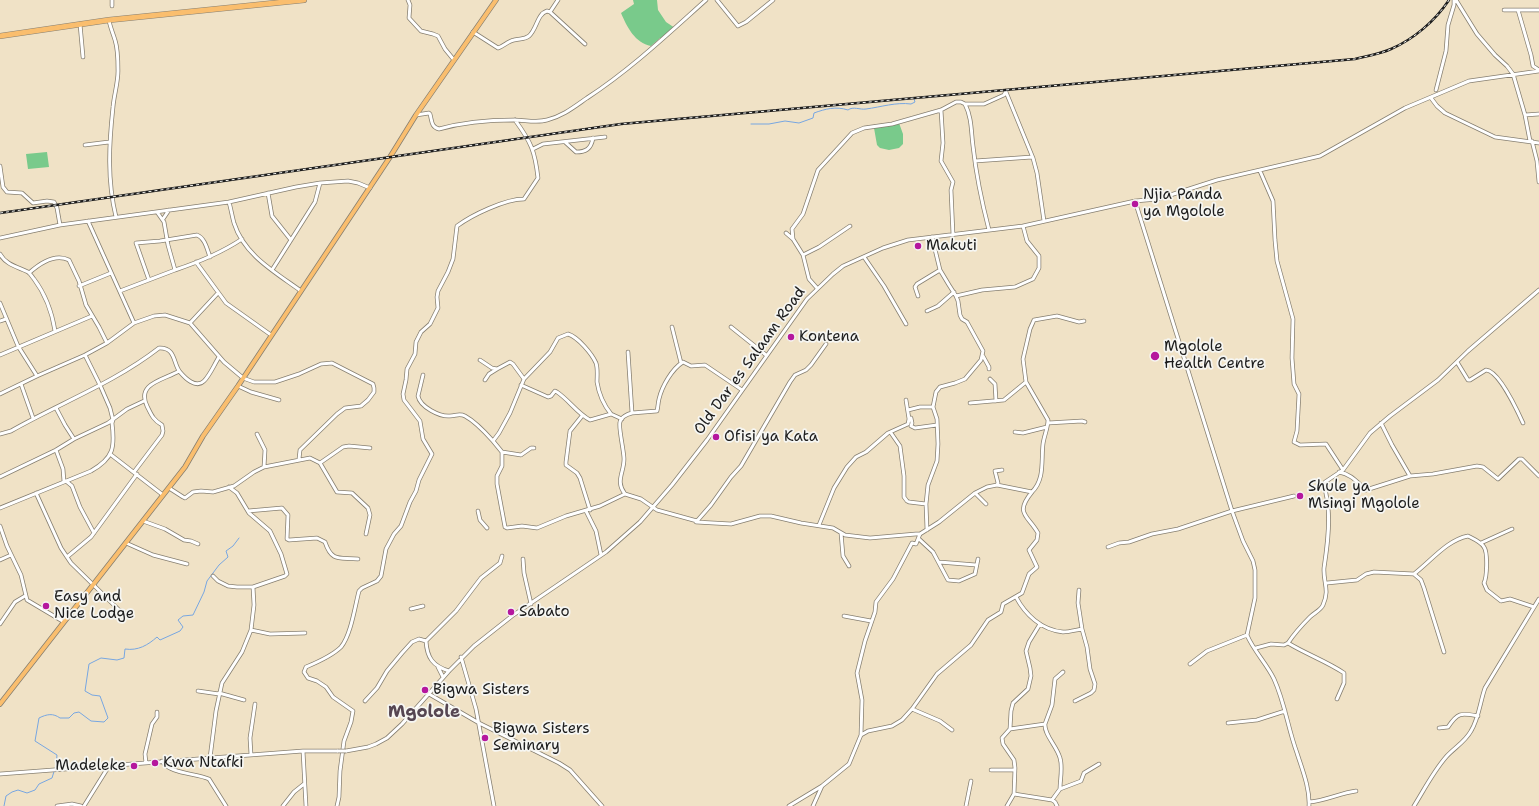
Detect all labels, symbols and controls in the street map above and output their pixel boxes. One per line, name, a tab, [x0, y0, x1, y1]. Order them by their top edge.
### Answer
place label: Njia Panda ya Mgolole	[1143, 186, 1225, 221]
marker: Njia Panda ya Mgolole	[1130, 199, 1140, 209]
place label: Makuti	[926, 237, 977, 255]
marker: Makuti	[913, 241, 923, 251]
street label: Old Dar es Salaam Road	[690, 284, 810, 438]
place label: Kontena	[799, 328, 859, 346]
marker: Kontena	[786, 332, 796, 342]
place label: Mgolole Health Centre	[1164, 338, 1265, 373]
marker: Mgolole Health Centre	[1149, 350, 1161, 362]
place label: Ofisi ya Kata	[724, 428, 818, 446]
marker: Ofisi ya Kata	[711, 432, 721, 442]
place label: Shule ya Msingi Mgolole	[1308, 478, 1420, 513]
marker: Shule ya Msingi Mgolole	[1295, 491, 1305, 501]
place label: Easy and Nice Lodge	[54, 588, 134, 623]
marker: Easy and Nice Lodge	[41, 601, 51, 611]
place label: Sabato	[519, 603, 569, 621]
marker: Sabato	[506, 607, 516, 617]
place label: Bigwa Sisters	[433, 681, 530, 699]
marker: Bigwa Sisters	[420, 685, 430, 695]
district label: Mgolole	[388, 703, 460, 723]
place label: Bigwa Sisters Seminary	[493, 720, 590, 755]
marker: Bigwa Sisters Seminary	[480, 733, 490, 743]
place label: Kwa Ntafki	[163, 754, 244, 772]
place label: Madeleke	[55, 757, 126, 775]
marker: Kwa Ntafki	[150, 758, 160, 768]
marker: Madeleke	[129, 761, 139, 771]

